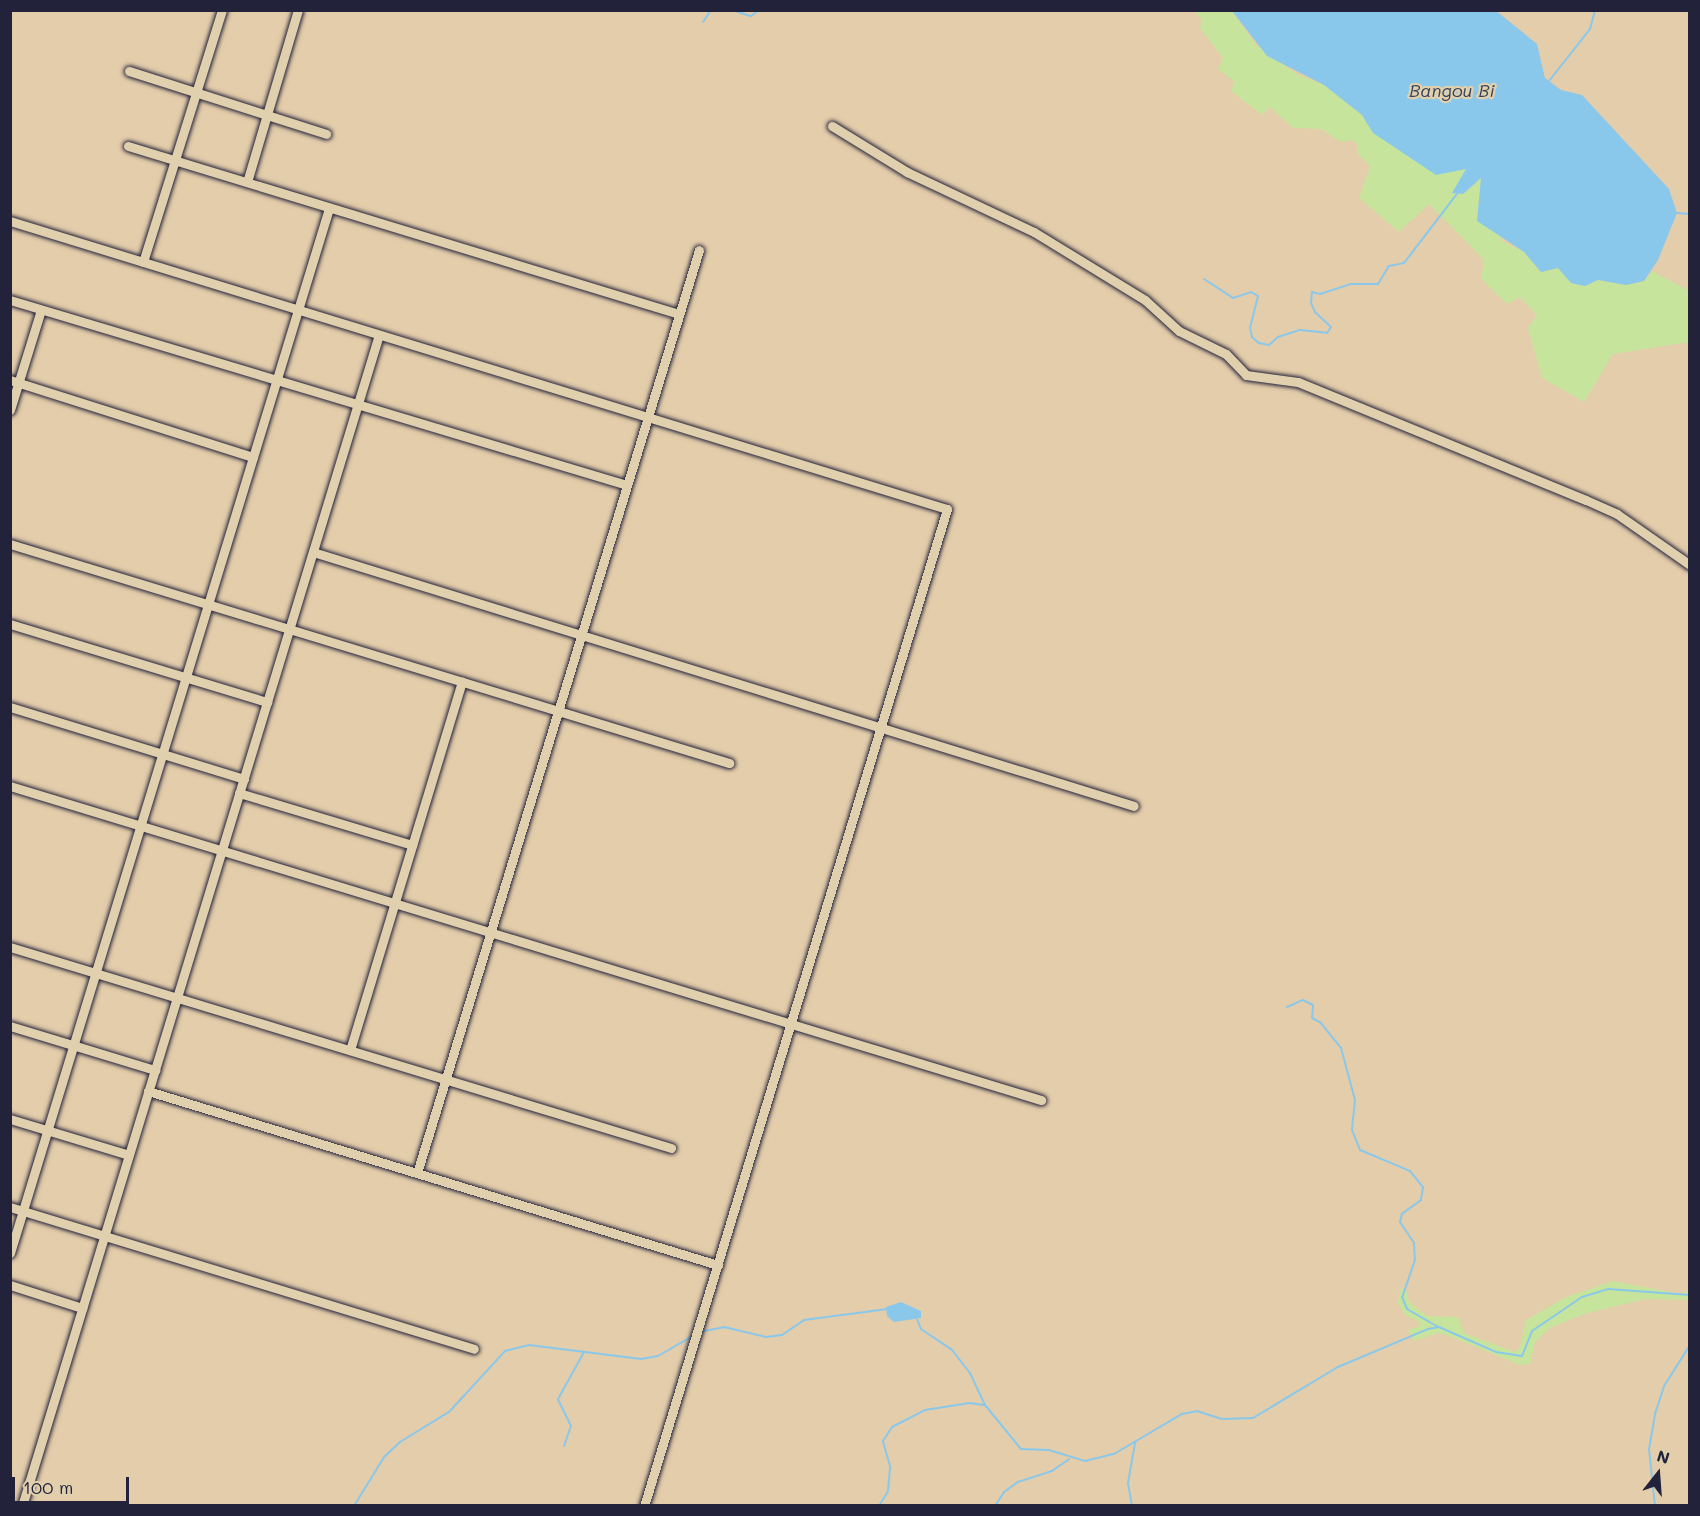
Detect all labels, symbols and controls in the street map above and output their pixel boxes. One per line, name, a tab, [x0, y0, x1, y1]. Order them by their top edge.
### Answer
water label: Bangou Bi	[1409, 79, 1495, 101]
north arrow	[1628, 1444, 1688, 1504]
text: N	[1655, 1444, 1672, 1468]
scale bar	[15, 1465, 132, 1503]
text: 100 m	[23, 1475, 73, 1499]

